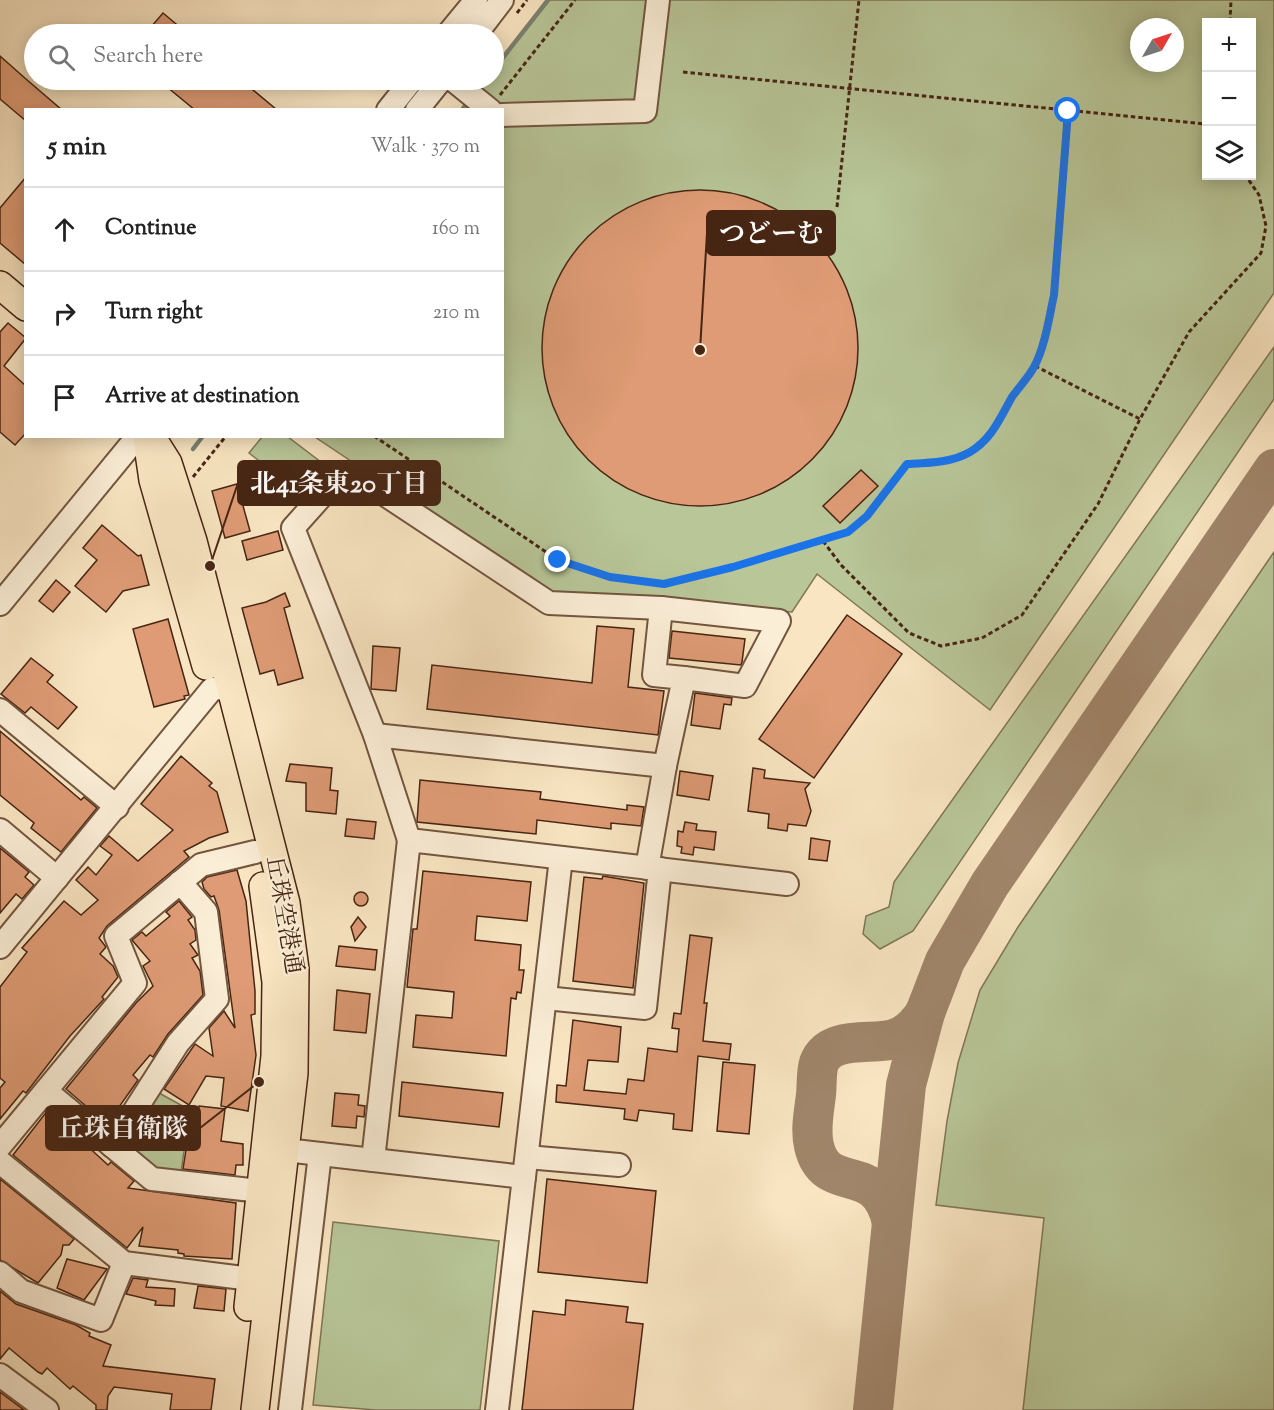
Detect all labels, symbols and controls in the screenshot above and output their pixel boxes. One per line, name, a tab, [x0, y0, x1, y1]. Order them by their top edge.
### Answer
north arrow	[1130, 18, 1184, 72]
map controls	[1202, 18, 1256, 180]
button: +	[1202, 18, 1256, 72]
search box	[24, 24, 504, 90]
icon: search	[45, 41, 78, 74]
text: Search here	[93, 41, 203, 73]
button: −	[1202, 72, 1256, 126]
route start	[1054, 97, 1080, 123]
button: layers	[1202, 126, 1256, 180]
text: 5 min	[48, 129, 107, 166]
text: Walk · 370 m	[370, 133, 480, 162]
callout: つどーむ	[707, 211, 835, 255]
icon: ahead	[48, 213, 81, 246]
text: Continue	[105, 213, 196, 245]
text: 160 m	[432, 215, 480, 244]
text: つどーむ	[719, 217, 823, 254]
icon: right	[48, 297, 81, 330]
text: Turn right	[105, 297, 202, 329]
text: 210 m	[433, 299, 480, 328]
icon: arrive	[48, 381, 81, 414]
text: Arrive at destination	[105, 381, 300, 413]
callout: 北41条東20丁目	[238, 461, 440, 505]
text: 北41条東20丁目	[250, 467, 428, 504]
route end	[544, 546, 570, 572]
street label: 丘珠空港通	[256, 853, 310, 977]
callout: 丘珠自衛隊	[46, 1106, 200, 1150]
text: 丘珠自衛隊	[58, 1112, 188, 1149]

